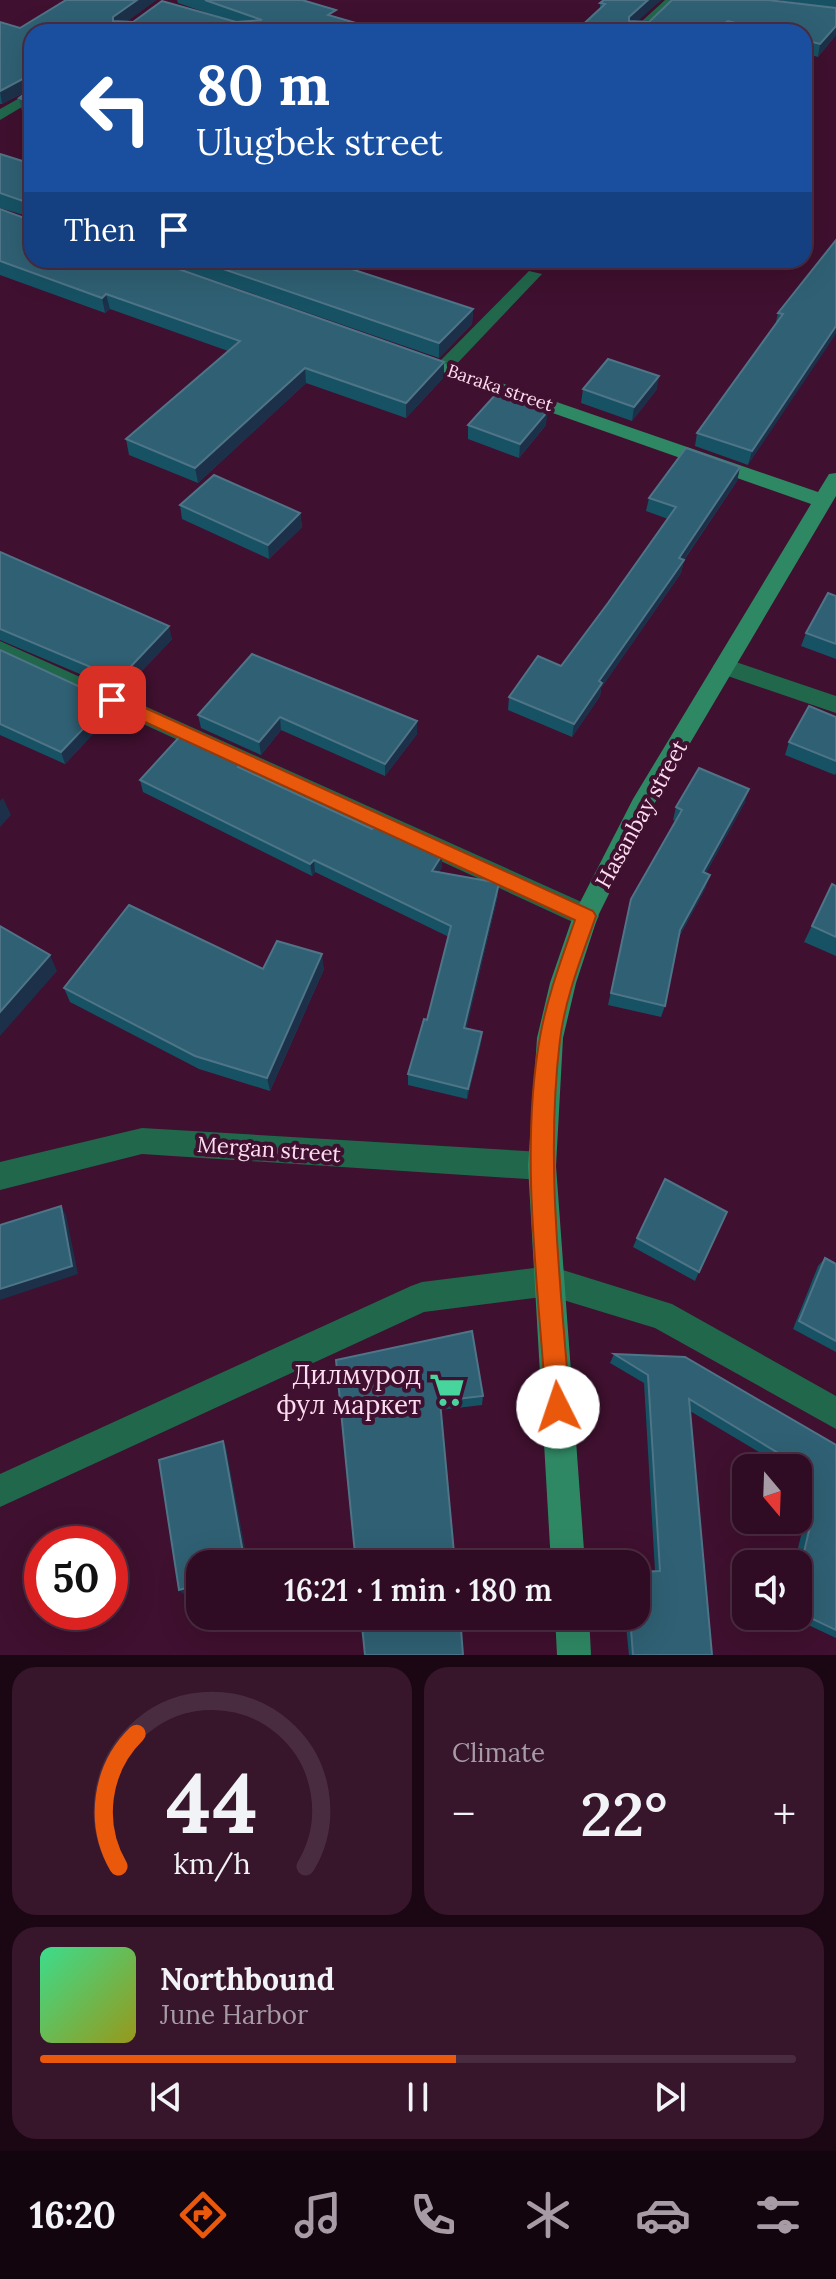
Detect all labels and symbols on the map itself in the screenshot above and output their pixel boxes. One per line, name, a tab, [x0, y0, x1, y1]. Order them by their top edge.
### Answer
street label: Baraka street	[444, 359, 556, 416]
pin	[78, 666, 146, 734]
street label: Hasanbay street	[589, 735, 693, 893]
street label: Mergan street	[196, 1130, 342, 1168]
place label: Дилмурод фул маркет	[276, 1358, 421, 1421]
position arrow	[516, 1365, 600, 1449]
supermarket icon: Дилмурод фул маркет	[428, 1371, 466, 1409]
north arrow	[732, 1454, 812, 1534]
speed limit sign: 50	[24, 1526, 128, 1630]

